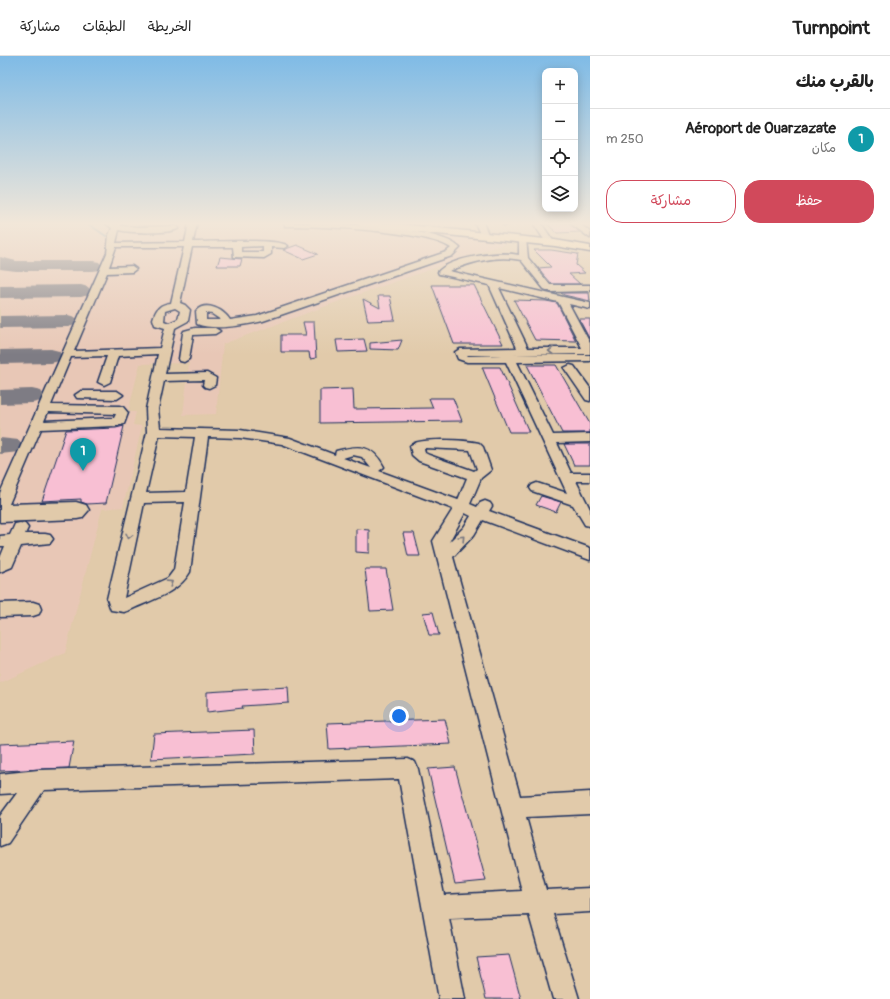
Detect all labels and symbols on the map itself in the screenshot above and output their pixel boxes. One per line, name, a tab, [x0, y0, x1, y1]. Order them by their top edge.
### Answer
one-way arrow	[548, 347, 554, 355]
pin: 1	[70, 438, 96, 471]
one-way arrow	[126, 533, 134, 539]
one-way arrow	[457, 535, 465, 543]
one-way arrow	[166, 580, 173, 588]
your location	[389, 706, 409, 726]

